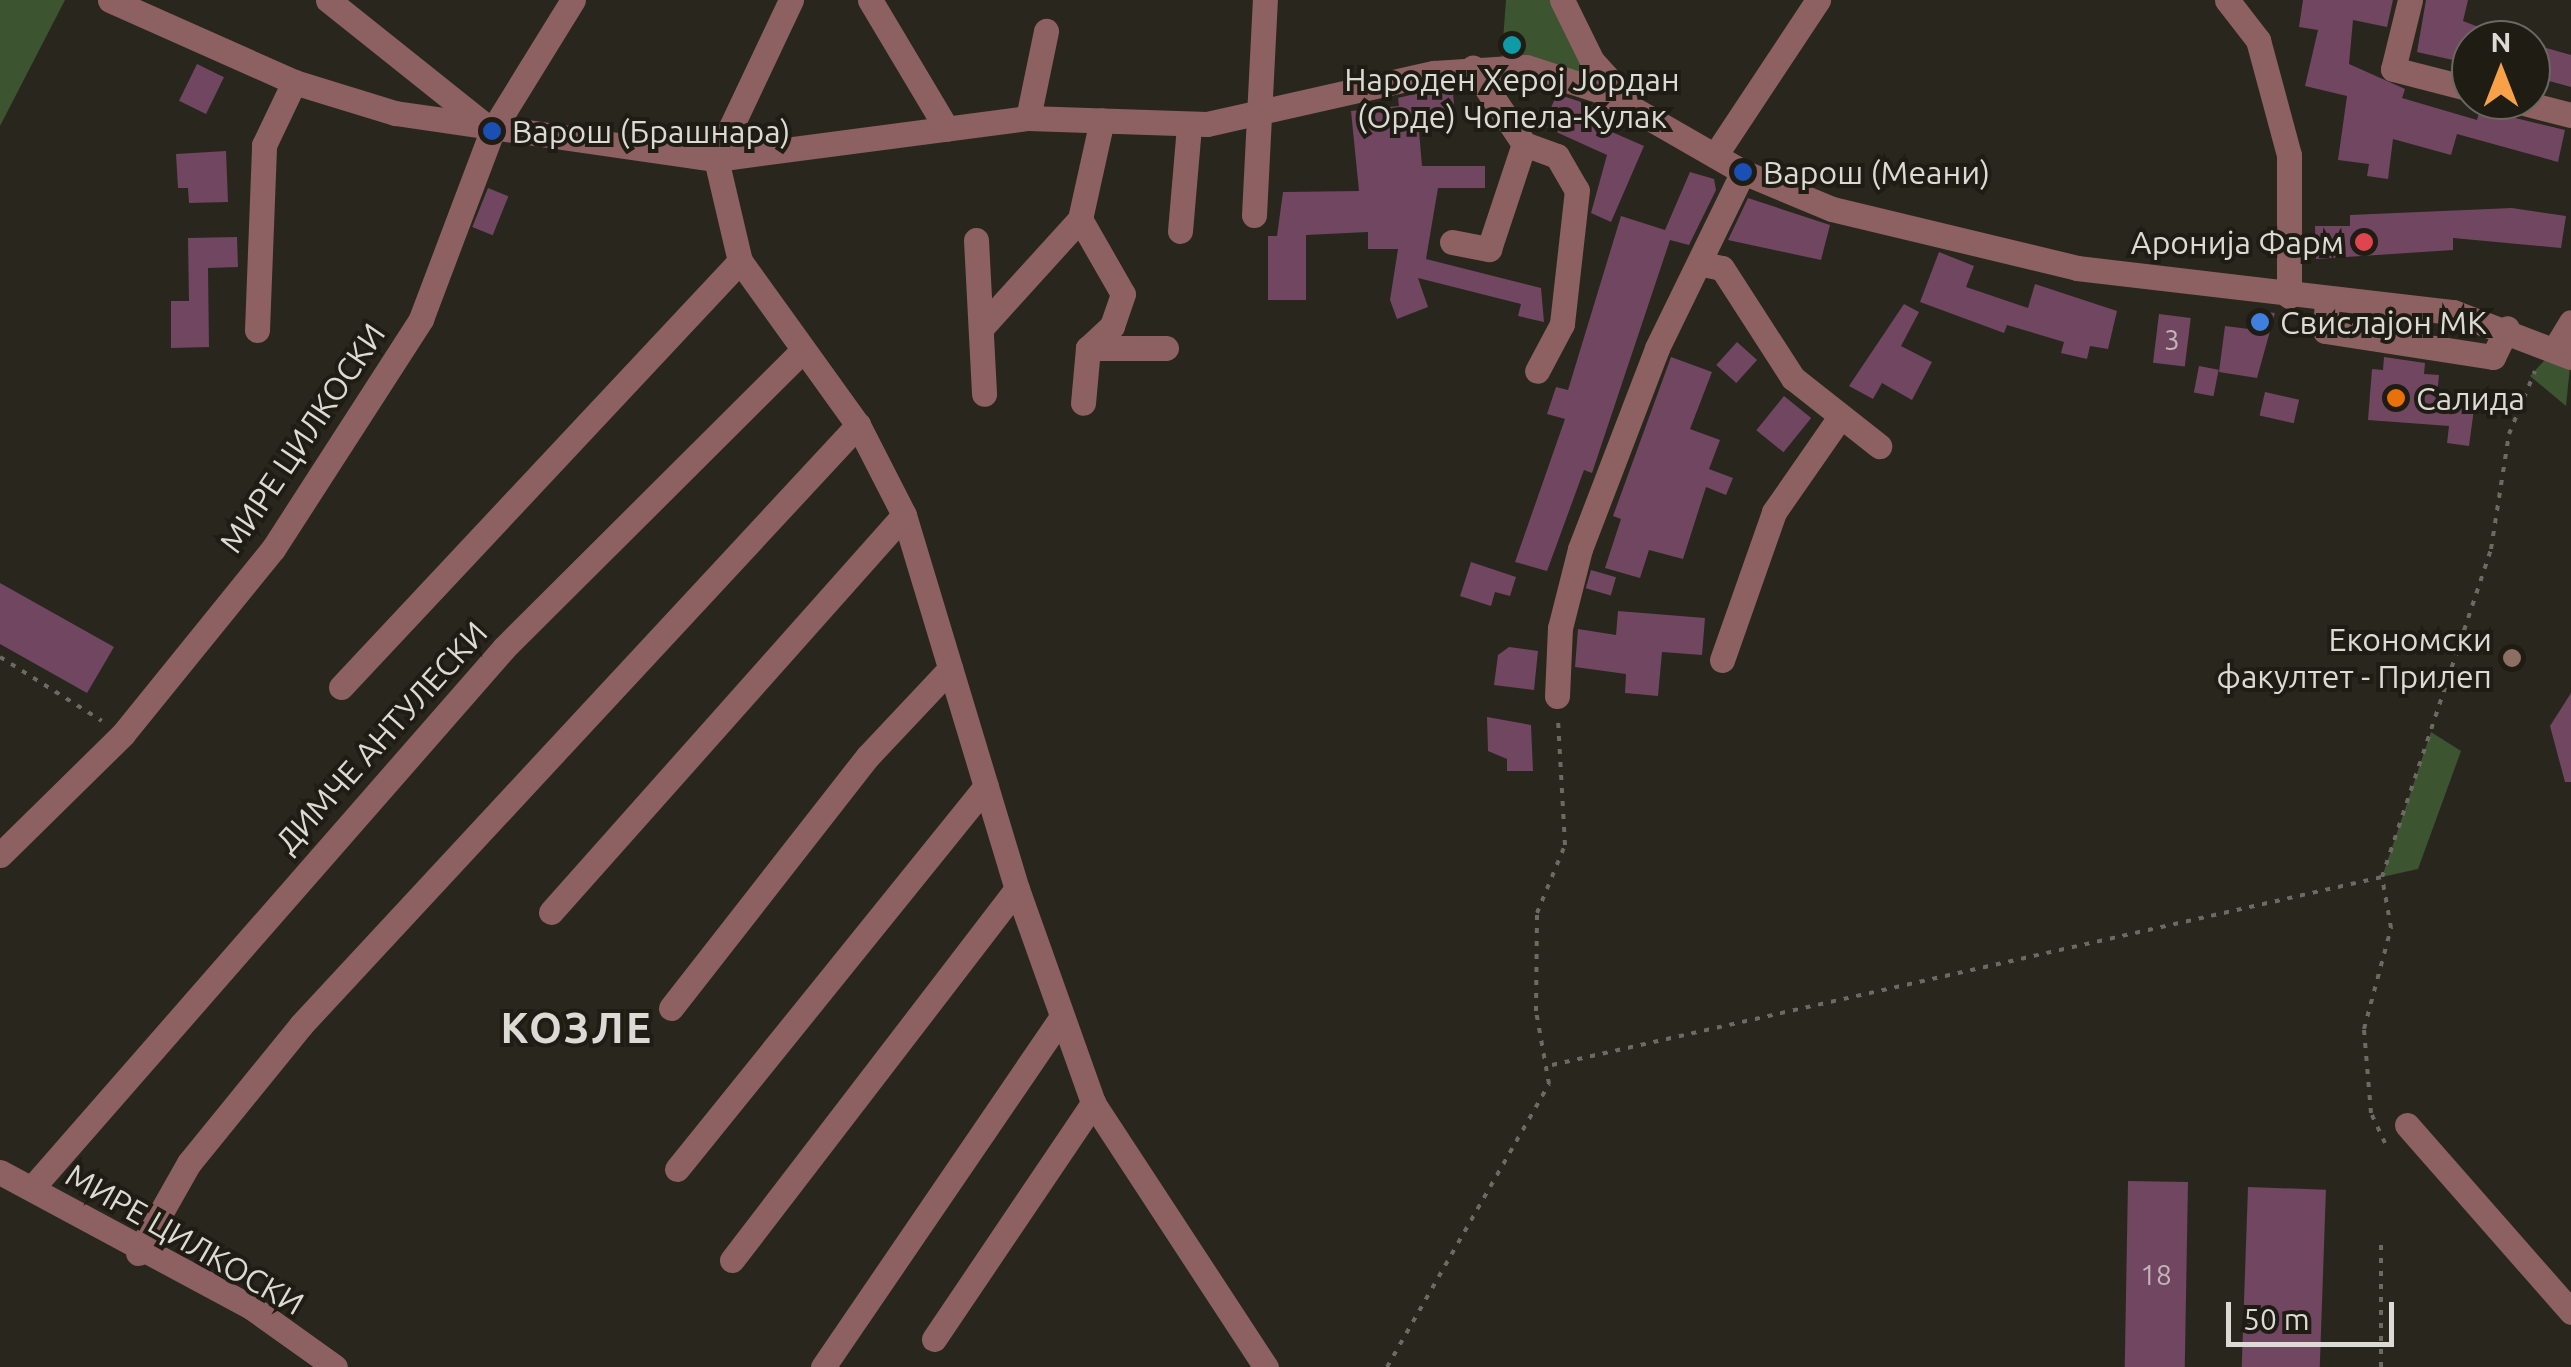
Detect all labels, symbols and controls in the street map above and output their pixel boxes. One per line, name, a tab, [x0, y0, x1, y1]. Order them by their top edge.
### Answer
north arrow	[2451, 20, 2551, 120]
text: N	[2491, 26, 2511, 57]
marker: Народен Херој Јордан (Орде) Чопела-Кулак	[1501, 34, 1523, 56]
place label: Народен Херој Јордан (Орде) Чопела-Кулак	[1344, 61, 1680, 136]
place label: Варош (Брашнара)	[512, 112, 790, 150]
marker: Варош (Брашнара)	[481, 120, 503, 142]
place label: Варош (Меани)	[1763, 153, 1990, 191]
marker: Варош (Меани)	[1732, 161, 1754, 183]
place label: Аронија Фарм	[2131, 223, 2344, 261]
marker: Аронија Фарм	[2353, 231, 2375, 253]
place label: Свислајон МК	[2280, 303, 2487, 341]
marker: Свислајон МК	[2249, 311, 2271, 333]
street label: МИРЕ ЦИЛКОСКИ	[211, 316, 393, 560]
house number: 3	[2164, 323, 2180, 357]
place label: Салида	[2416, 379, 2525, 417]
marker: Салида	[2385, 387, 2407, 409]
street label: ДИМЧЕ АНТУЛЕСКИ	[267, 614, 495, 860]
place label: Економски факултет - Прилеп	[2217, 621, 2492, 696]
marker: Економски факултет - Прилеп	[2501, 647, 2523, 669]
district label: КОЗЛЕ	[500, 1003, 654, 1053]
street label: МИРЕ ЦИЛКОСКИ	[59, 1155, 311, 1323]
house number: 18	[2140, 1258, 2172, 1292]
scale bar	[2231, 1282, 2398, 1344]
text: 50 m	[2243, 1302, 2310, 1336]

